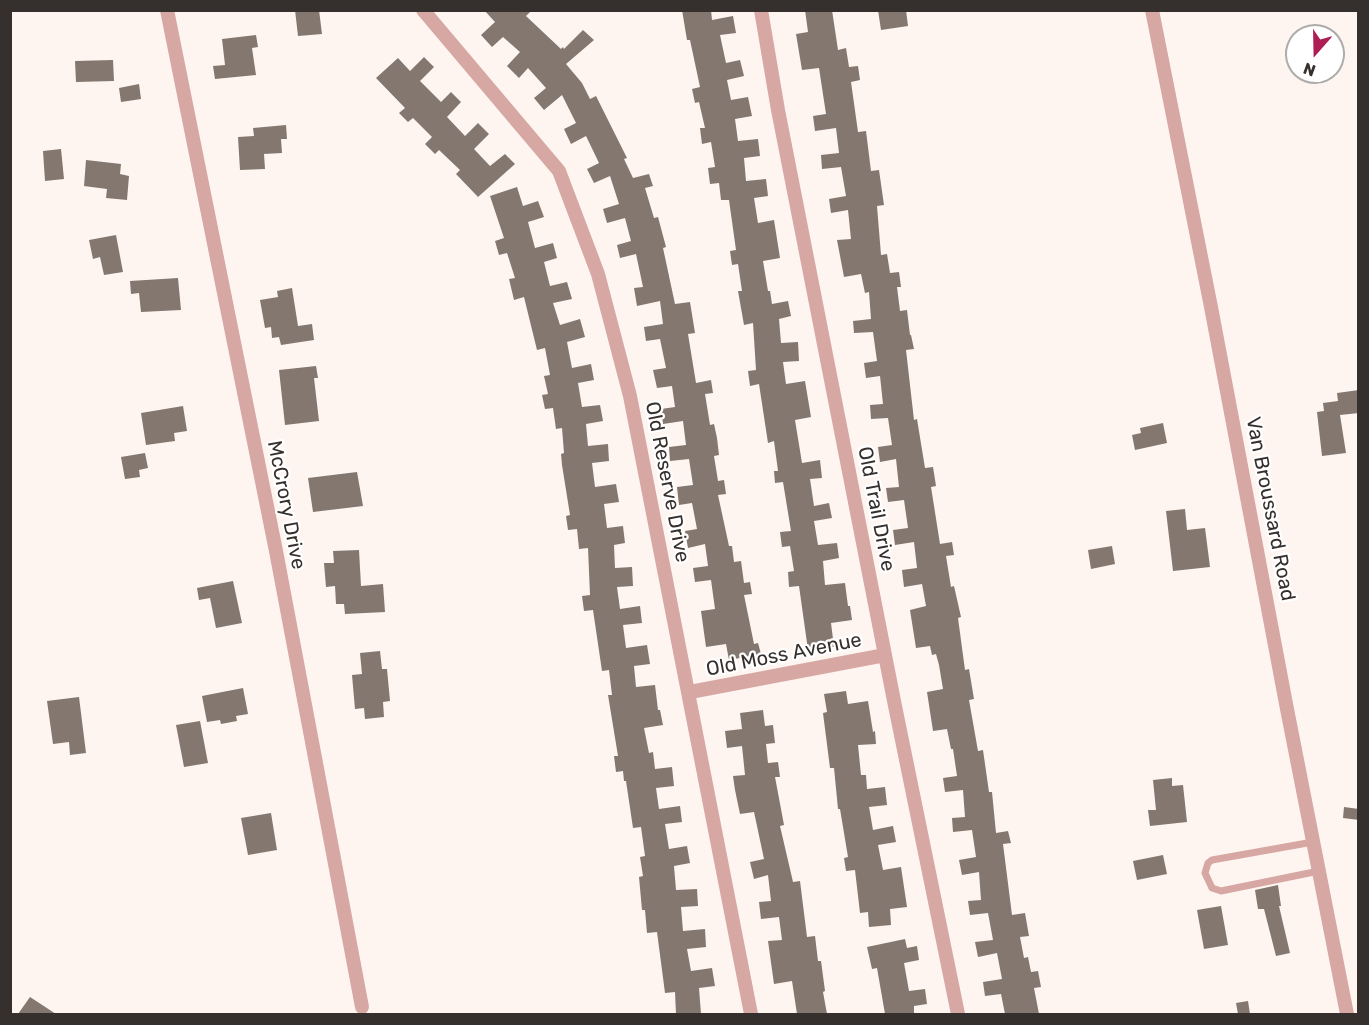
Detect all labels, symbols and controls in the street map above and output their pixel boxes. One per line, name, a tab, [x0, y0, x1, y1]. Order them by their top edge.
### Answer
north arrow	[1285, 24, 1345, 84]
text: N	[1301, 59, 1318, 80]
street label: Old Reserve Drive	[640, 400, 694, 564]
street label: Van Broussard Road	[1240, 415, 1300, 603]
street label: McCrory Drive	[262, 439, 310, 571]
street label: Old Trail Drive	[852, 445, 900, 573]
street label: Old Moss Avenue	[704, 628, 864, 682]

